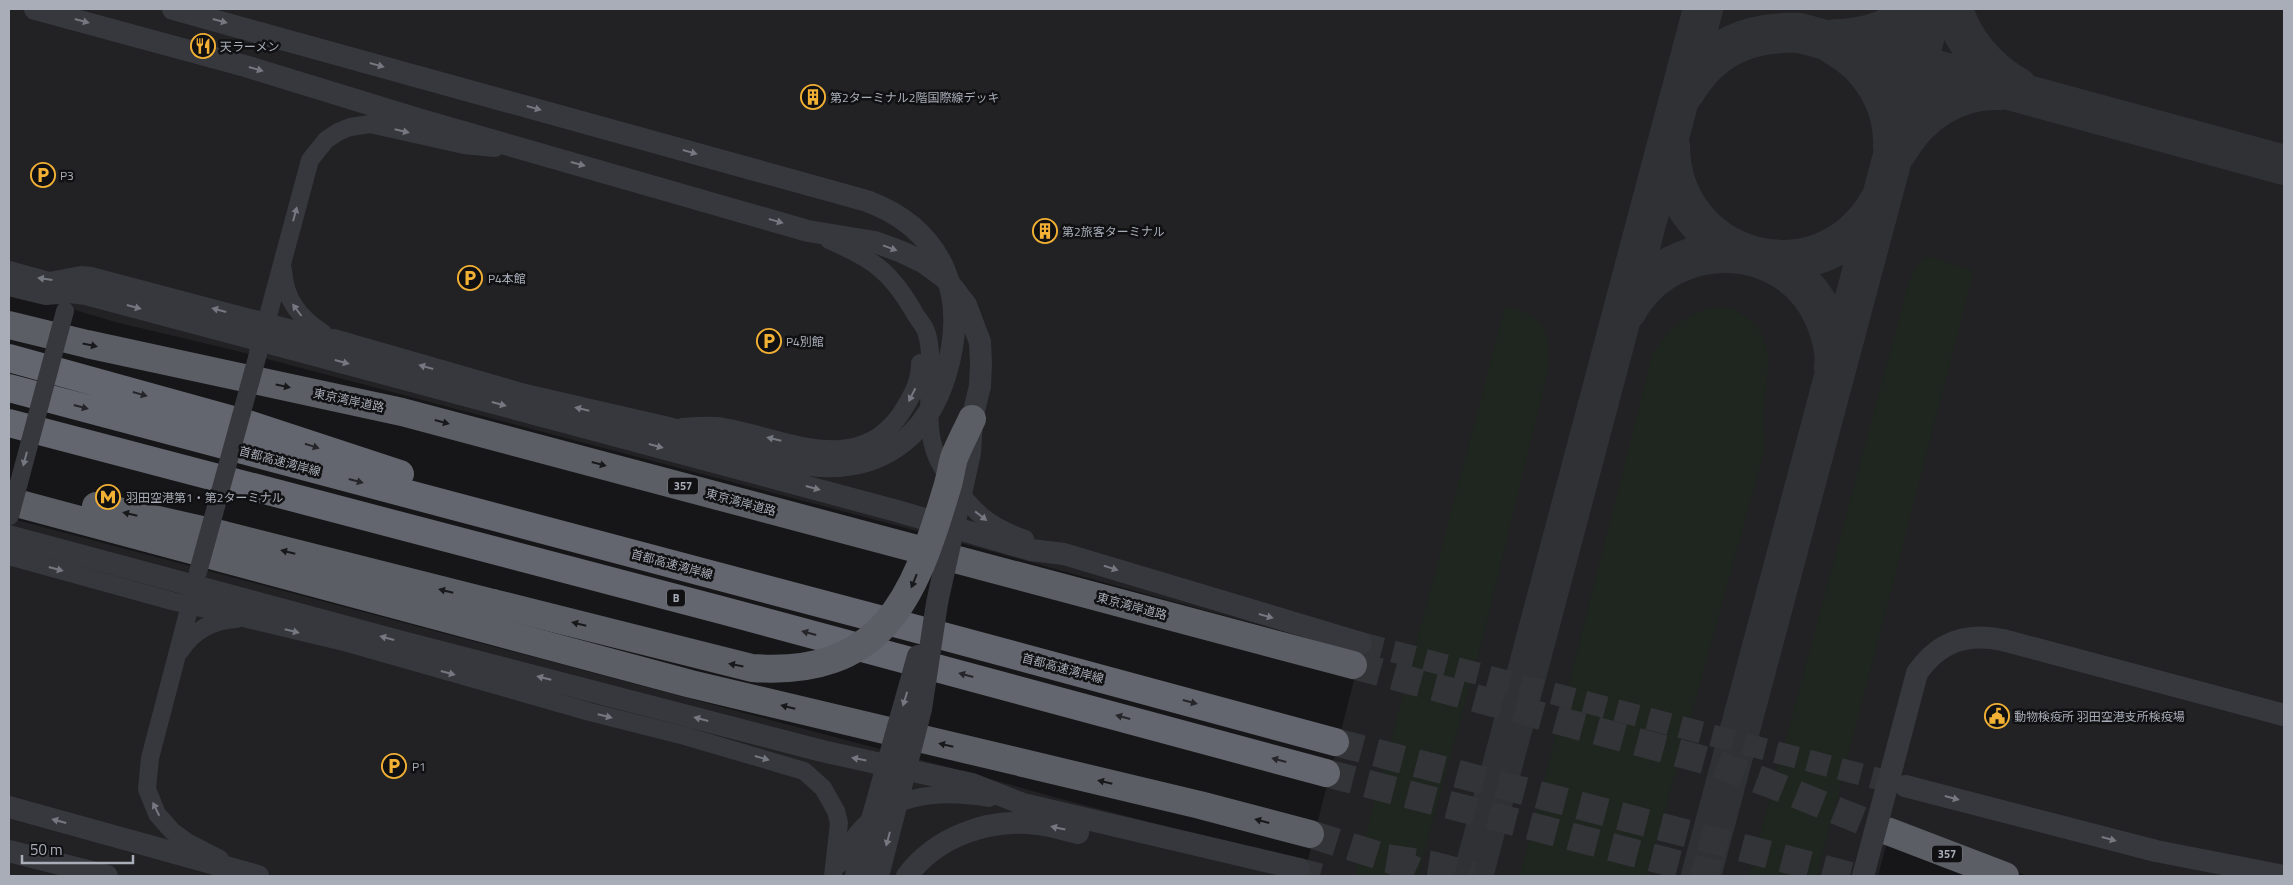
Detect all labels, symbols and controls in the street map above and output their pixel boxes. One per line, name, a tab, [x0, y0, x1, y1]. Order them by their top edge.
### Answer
one-way arrow	[75, 18, 90, 26]
one-way arrow	[213, 18, 228, 26]
restaurant icon: 天ラーメン	[190, 33, 216, 59]
place label: 天ラーメン	[220, 37, 280, 56]
one-way arrow	[370, 61, 385, 69]
one-way arrow	[249, 65, 264, 73]
building icon: 第2ターミナル2階国際線デッキ	[800, 84, 826, 110]
place label: 第2ターミナル2階国際線デッキ	[830, 88, 999, 107]
one-way arrow	[526, 104, 541, 112]
one-way arrow	[394, 127, 409, 135]
one-way arrow	[683, 148, 698, 156]
one-way arrow	[571, 160, 586, 168]
parking icon: P3	[30, 162, 56, 188]
place label: P3	[60, 166, 74, 185]
one-way arrow	[291, 207, 299, 222]
one-way arrow	[769, 218, 784, 226]
building icon: 第2旅客ターミナル	[1032, 218, 1058, 244]
place label: 第2旅客ターミナル	[1062, 222, 1165, 241]
one-way arrow	[882, 245, 897, 252]
parking icon: P4本館	[457, 265, 483, 291]
place label: P4本館	[488, 269, 526, 288]
one-way arrow	[37, 275, 53, 283]
one-way arrow	[127, 303, 142, 311]
one-way arrow	[291, 304, 302, 317]
one-way arrow	[212, 306, 227, 314]
parking icon: P4別館	[756, 328, 782, 354]
place label: P4別館	[786, 332, 824, 351]
one-way arrow	[83, 341, 99, 349]
one-way arrow	[335, 358, 350, 366]
one-way arrow	[418, 362, 433, 370]
one-way arrow	[276, 382, 291, 390]
street label: 東京湾岸道路	[312, 383, 386, 417]
one-way arrow	[908, 387, 916, 402]
one-way arrow	[133, 391, 148, 399]
one-way arrow	[492, 400, 507, 408]
one-way arrow	[73, 403, 88, 411]
one-way arrow	[575, 405, 590, 413]
one-way arrow	[434, 419, 449, 427]
one-way arrow	[767, 435, 782, 443]
street label: 首都高速湾岸線	[237, 441, 323, 481]
one-way arrow	[649, 442, 664, 450]
one-way arrow	[305, 443, 320, 450]
one-way arrow	[20, 452, 28, 467]
one-way arrow	[591, 460, 606, 468]
one-way arrow	[349, 477, 364, 485]
road number: 357	[668, 478, 698, 494]
metro station icon: 羽田空港第1・第2ターミナル	[95, 484, 121, 510]
street label: 東京湾岸道路	[704, 484, 778, 520]
one-way arrow	[806, 484, 821, 492]
place label: 羽田空港第1・第2ターミナル	[126, 488, 283, 507]
one-way arrow	[123, 510, 138, 518]
one-way arrow	[975, 511, 988, 521]
street label: 首都高速湾岸線	[629, 544, 715, 584]
one-way arrow	[281, 547, 296, 555]
one-way arrow	[48, 565, 63, 573]
one-way arrow	[1104, 565, 1119, 573]
one-way arrow	[910, 573, 918, 588]
one-way arrow	[438, 587, 453, 595]
street label: 東京湾岸道路	[1095, 588, 1169, 624]
road number: B	[667, 590, 685, 606]
one-way arrow	[1259, 612, 1274, 620]
one-way arrow	[571, 620, 586, 628]
one-way arrow	[284, 627, 299, 635]
one-way arrow	[801, 629, 816, 637]
one-way arrow	[379, 634, 394, 642]
street label: 首都高速湾岸線	[1020, 648, 1106, 688]
one-way arrow	[728, 660, 744, 668]
one-way arrow	[441, 669, 456, 677]
one-way arrow	[958, 671, 973, 679]
one-way arrow	[537, 674, 552, 682]
one-way arrow	[901, 692, 909, 707]
one-way arrow	[1183, 699, 1198, 707]
one-way arrow	[781, 703, 796, 711]
public building icon: 動物検疫所 羽田空港支所検疫場	[1984, 703, 2010, 729]
place label: 動物検疫所 羽田空港支所検疫場	[2014, 707, 2185, 726]
one-way arrow	[598, 712, 613, 720]
one-way arrow	[1115, 713, 1130, 721]
one-way arrow	[694, 715, 709, 723]
one-way arrow	[939, 741, 954, 749]
parking icon: P1	[381, 753, 407, 779]
one-way arrow	[851, 754, 867, 762]
one-way arrow	[755, 755, 770, 763]
one-way arrow	[1272, 756, 1287, 764]
place label: P1	[412, 757, 426, 776]
one-way arrow	[1097, 778, 1112, 786]
one-way arrow	[1944, 795, 1959, 803]
one-way arrow	[152, 802, 160, 817]
one-way arrow	[52, 817, 67, 825]
one-way arrow	[1255, 817, 1270, 825]
one-way arrow	[1050, 824, 1066, 832]
scale bar	[22, 832, 134, 864]
one-way arrow	[884, 832, 892, 847]
one-way arrow	[2102, 835, 2117, 843]
text: 50 m	[30, 838, 63, 861]
road number: 357	[1932, 846, 1962, 862]

